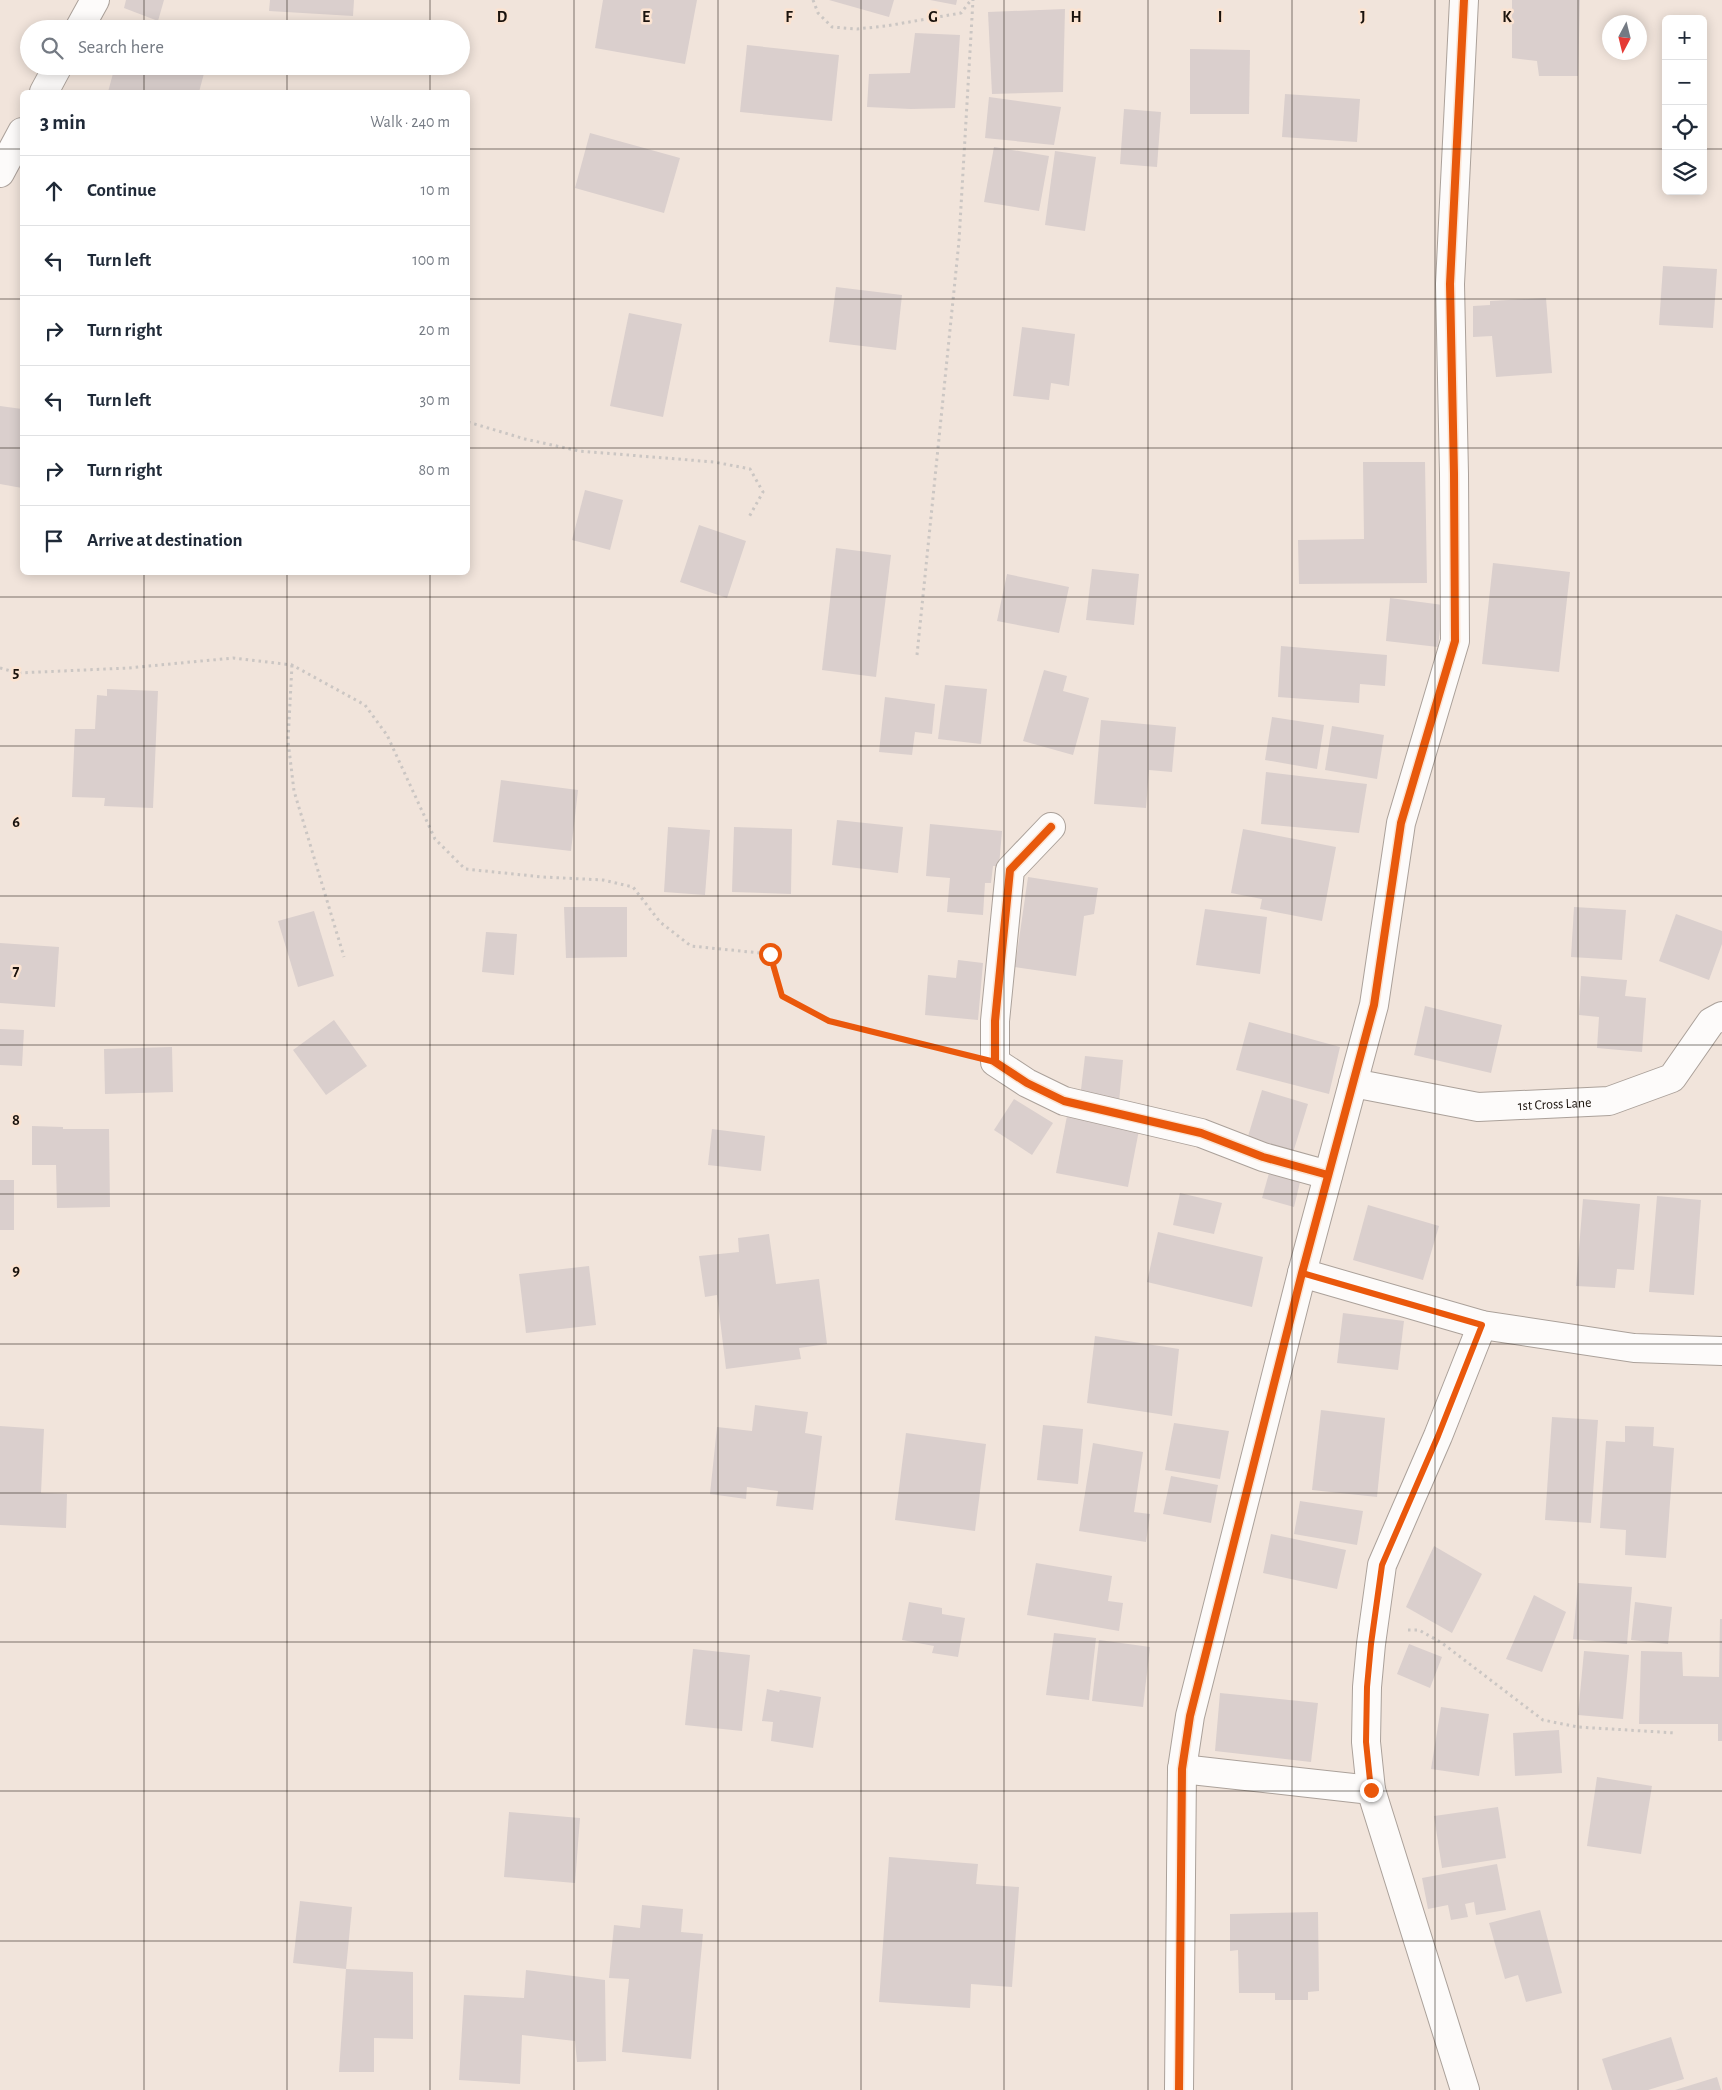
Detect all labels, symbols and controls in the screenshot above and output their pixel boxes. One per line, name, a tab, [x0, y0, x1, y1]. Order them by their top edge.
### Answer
text: D	[497, 9, 508, 25]
text: E	[642, 9, 650, 25]
text: F	[785, 9, 793, 25]
text: G	[928, 9, 938, 25]
text: H	[1070, 9, 1082, 25]
text: I	[1218, 9, 1222, 25]
text: J	[1360, 9, 1366, 25]
text: K	[1502, 9, 1512, 25]
north arrow	[1602, 15, 1647, 60]
map controls	[1662, 15, 1707, 195]
button: +	[1662, 15, 1707, 60]
search box	[20, 20, 470, 75]
icon: search	[38, 34, 66, 62]
text: Search here	[78, 38, 164, 57]
button: −	[1662, 60, 1707, 105]
button: locate	[1662, 105, 1707, 150]
text: 3 min	[40, 112, 86, 133]
text: Walk · 240 m	[370, 114, 450, 130]
button: layers	[1662, 150, 1707, 195]
icon: ahead	[40, 177, 68, 205]
text: Continue	[87, 181, 156, 200]
text: 10 m	[421, 182, 450, 198]
icon: left	[40, 247, 68, 275]
text: Turn left	[87, 251, 151, 270]
text: 100 m	[412, 252, 450, 268]
icon: right	[40, 317, 68, 345]
text: Turn right	[87, 321, 162, 340]
text: 20 m	[419, 322, 450, 338]
icon: left	[40, 387, 68, 415]
text: Turn left	[87, 391, 151, 410]
text: 30 m	[420, 392, 450, 408]
icon: right	[40, 457, 68, 485]
text: Turn right	[87, 461, 162, 480]
text: 80 m	[419, 462, 450, 478]
icon: arrive	[40, 527, 68, 555]
text: Arrive at destination	[87, 531, 243, 550]
text: 5	[13, 664, 20, 680]
text: 6	[12, 814, 20, 830]
route start	[759, 943, 782, 966]
text: 7	[13, 963, 20, 979]
street label: 1st Cross Lane	[1518, 1096, 1592, 1113]
text: 8	[12, 1112, 20, 1128]
text: 9	[12, 1262, 20, 1278]
route end	[1360, 1779, 1383, 1802]

